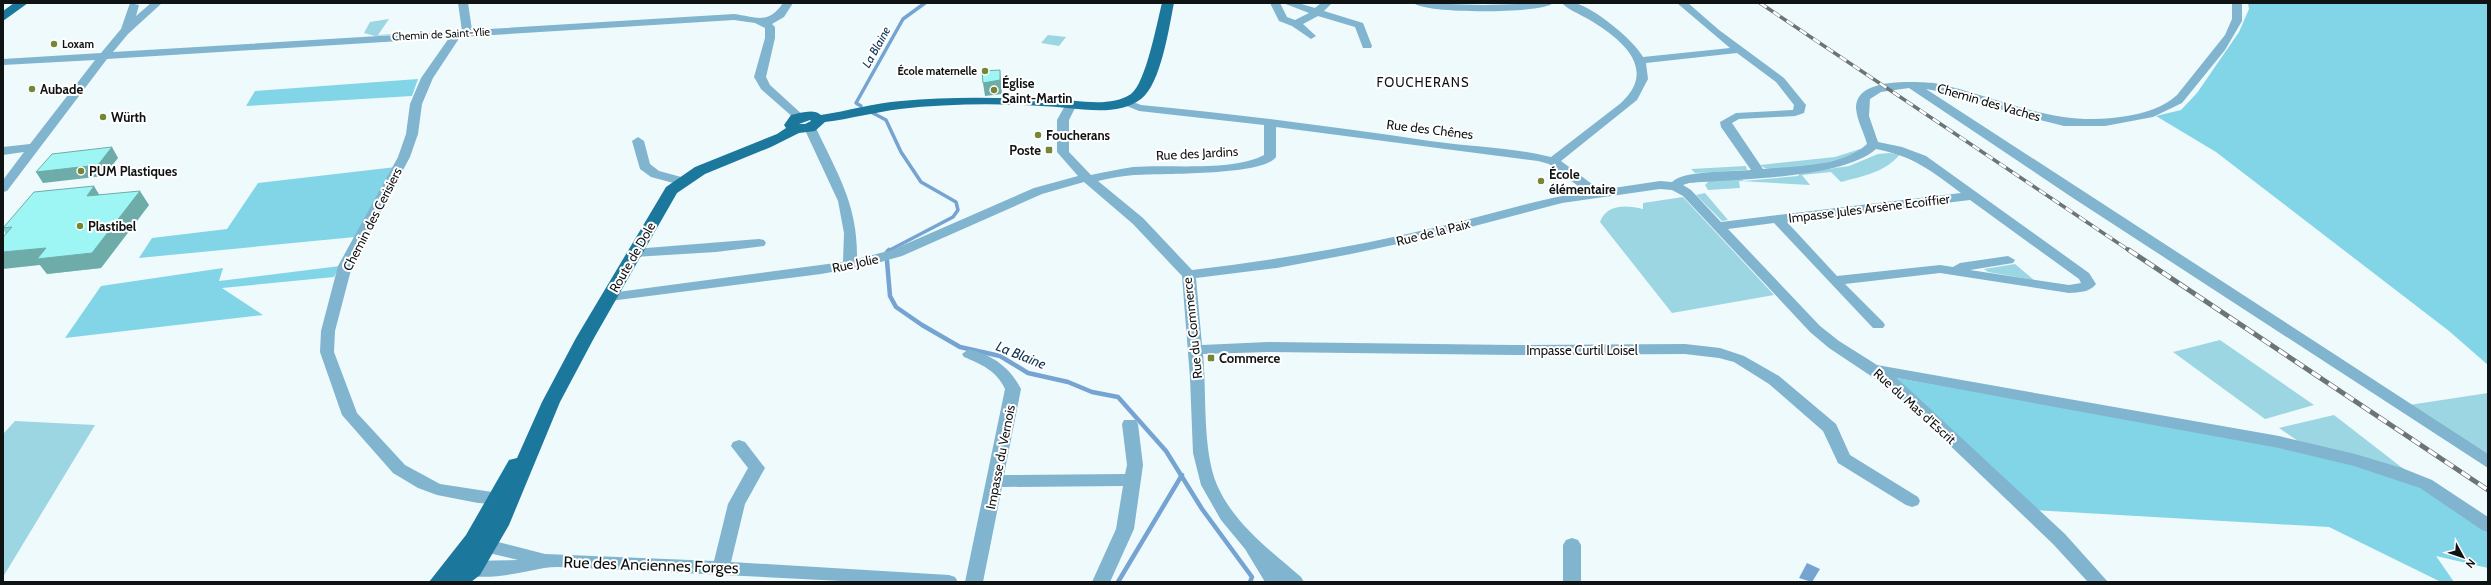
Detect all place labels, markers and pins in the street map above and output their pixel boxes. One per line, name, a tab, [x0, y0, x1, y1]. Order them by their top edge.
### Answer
place label: Loxam	[62, 37, 94, 51]
marker: Loxam	[49, 39, 59, 49]
place label: École maternelle	[897, 64, 977, 78]
marker: École maternelle	[980, 66, 990, 76]
place label: Église Saint-Martin	[1002, 74, 1072, 106]
place label: Aubade	[40, 81, 83, 97]
marker: Aubade	[27, 84, 37, 94]
marker: Église Saint-Martin	[989, 85, 999, 95]
place label: Würth	[111, 109, 146, 125]
marker: Würth	[98, 112, 108, 122]
place label: Foucherans	[1046, 127, 1111, 143]
marker: Foucherans	[1033, 130, 1043, 140]
place label: Poste	[1009, 142, 1041, 158]
marker: Poste	[1044, 145, 1054, 155]
place label: PUM Plastiques	[89, 163, 178, 179]
place label: École élémentaire	[1549, 165, 1616, 197]
marker: PUM Plastiques	[76, 166, 86, 176]
marker: École élémentaire	[1536, 176, 1546, 186]
place label: Plastibel	[88, 218, 137, 234]
marker: Plastibel	[75, 221, 85, 231]
place label: Commerce	[1219, 350, 1281, 366]
marker: Commerce	[1206, 353, 1216, 363]

